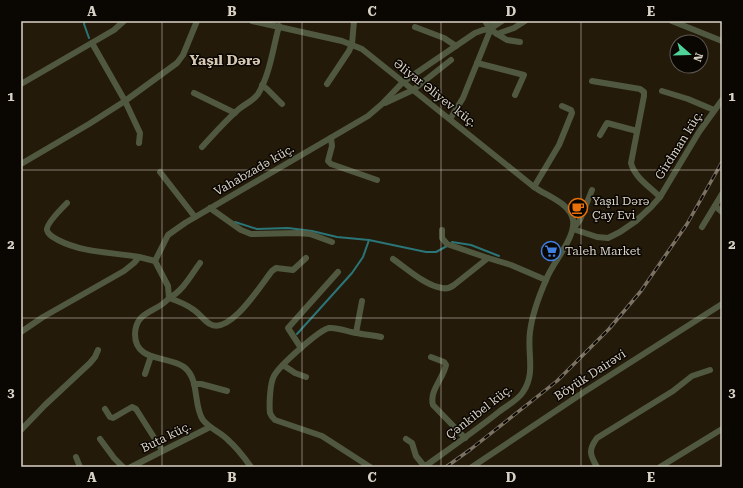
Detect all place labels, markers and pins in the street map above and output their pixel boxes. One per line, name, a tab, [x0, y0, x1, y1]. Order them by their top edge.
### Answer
place label: Yaşıl Dərə Çay Evi	[592, 194, 650, 222]
cafe icon: Yaşıl Dərə Çay Evi	[567, 197, 589, 219]
supermarket icon: Taleh Market	[540, 240, 562, 262]
place label: Taleh Market	[565, 244, 641, 258]

